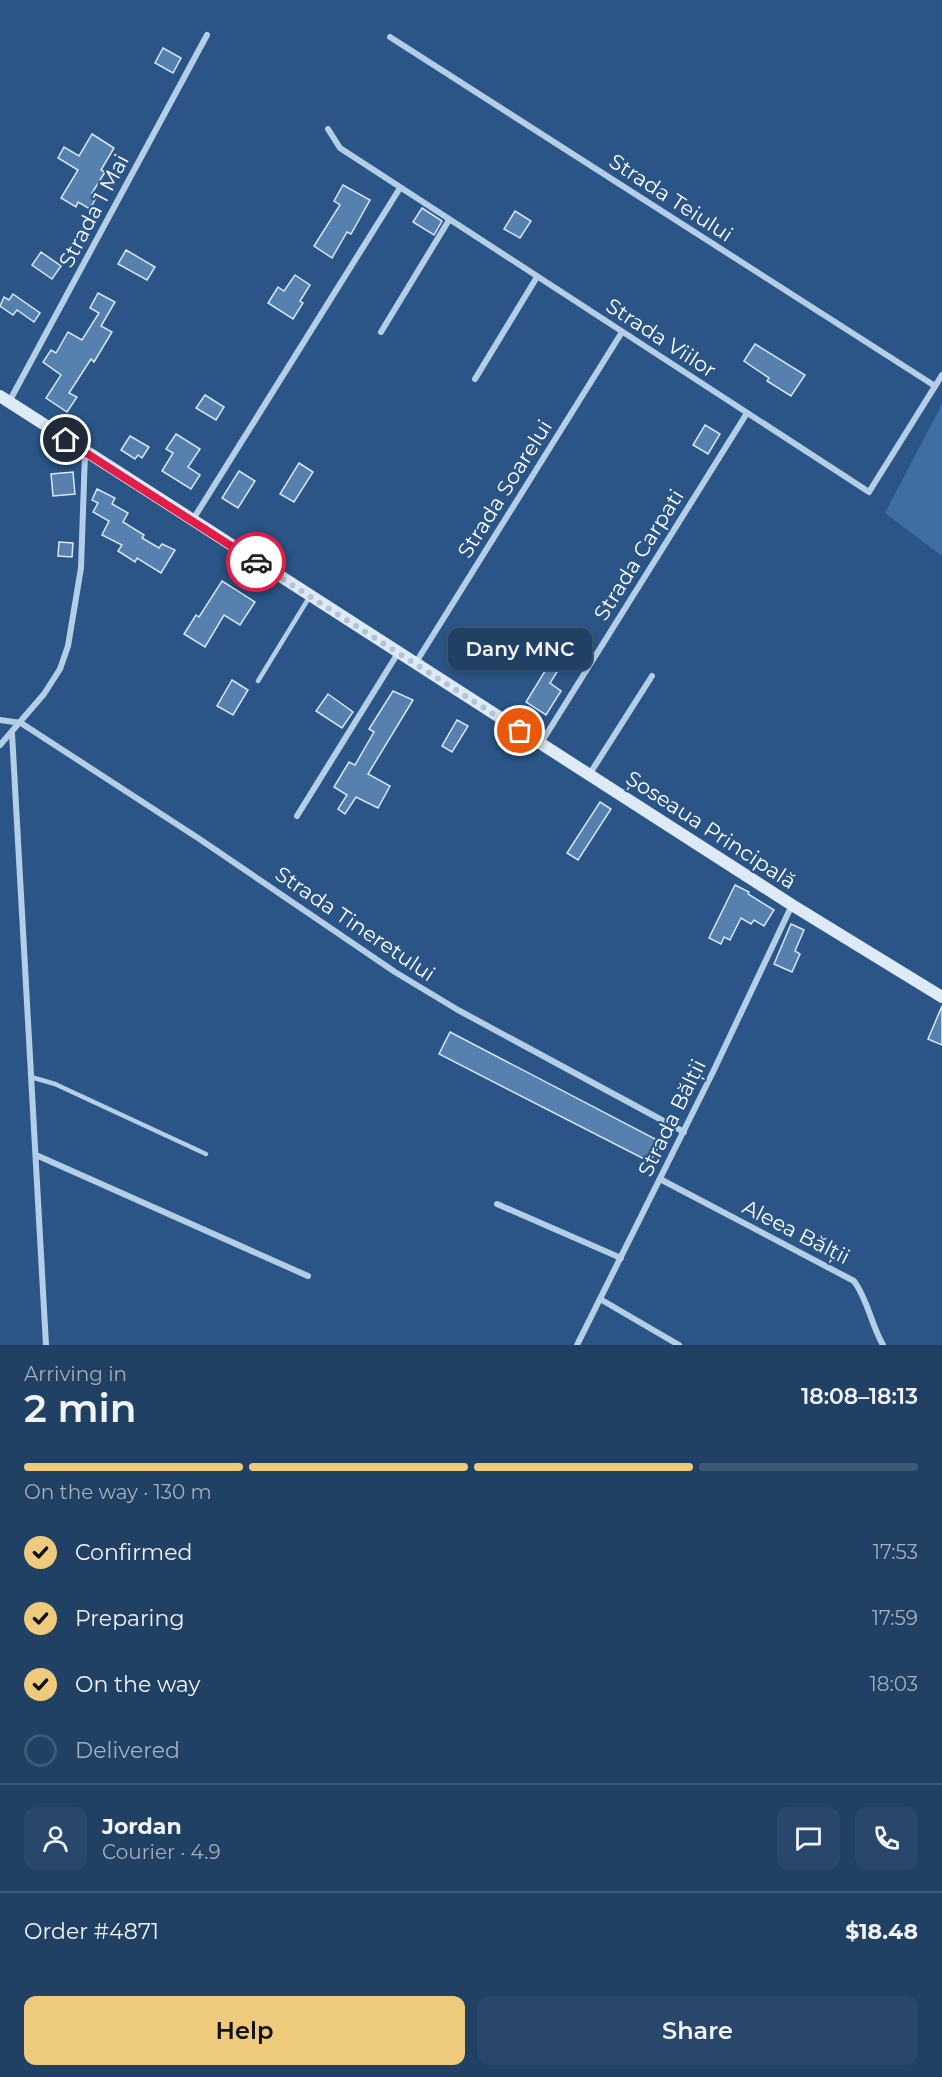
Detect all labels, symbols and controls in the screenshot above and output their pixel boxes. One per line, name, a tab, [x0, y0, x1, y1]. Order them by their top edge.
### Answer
street label: Strada Teiului	[605, 148, 738, 247]
street label: Strada 1 Mai	[53, 150, 134, 272]
street label: Strada Viilor	[601, 293, 721, 382]
pin	[40, 414, 91, 465]
street label: Strada Soarelui	[452, 415, 557, 562]
icon: home	[49, 423, 82, 456]
street label: Strada Carpati	[588, 485, 689, 625]
courier	[226, 532, 286, 592]
icon: car	[240, 546, 273, 579]
callout: Dany MNC	[448, 629, 592, 671]
text: Dany MNC	[466, 637, 574, 661]
pin	[494, 705, 545, 756]
icon: bag	[503, 714, 536, 747]
street label: Șoseaua Principală	[621, 765, 801, 895]
street label: Strada Tineretului	[271, 861, 440, 986]
street label: Strada Bălții	[632, 1055, 712, 1181]
street label: Aleea Bălții	[738, 1194, 854, 1270]
text: Arriving in	[24, 1362, 127, 1386]
text: 18:08–18:13	[801, 1383, 918, 1410]
text: 2 min	[24, 1384, 137, 1432]
text: On the way · 130 m	[24, 1480, 212, 1504]
icon: check	[24, 1536, 57, 1569]
text: Confirmed	[75, 1539, 192, 1566]
text: 17:53	[873, 1540, 918, 1564]
icon: check	[24, 1602, 57, 1635]
text: Preparing	[75, 1605, 184, 1632]
text: 17:59	[872, 1606, 918, 1630]
icon: check	[24, 1668, 57, 1701]
text: On the way	[75, 1671, 200, 1698]
text: 18:03	[869, 1672, 918, 1696]
text: Delivered	[75, 1737, 180, 1764]
button: person	[24, 1807, 87, 1870]
button: chat	[777, 1807, 840, 1870]
button: phone	[855, 1807, 918, 1870]
text: Jordan	[102, 1813, 182, 1840]
text: Courier · 4.9	[102, 1840, 221, 1864]
text: Order #4871	[24, 1918, 159, 1945]
text: $18.48	[845, 1918, 918, 1945]
button: Help	[24, 1996, 465, 2065]
button: Share	[477, 1996, 918, 2065]

